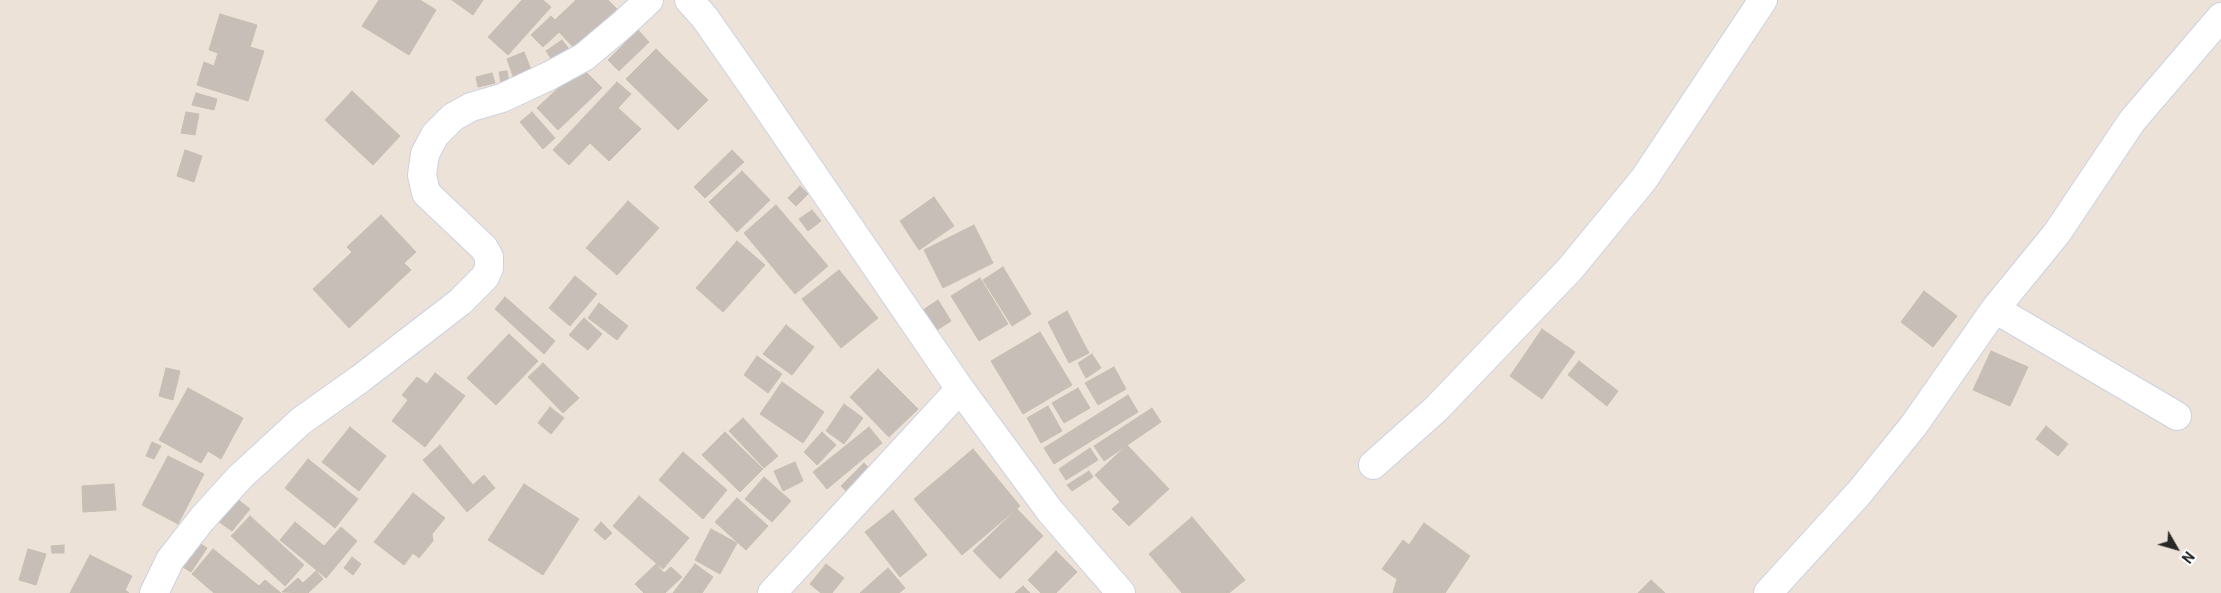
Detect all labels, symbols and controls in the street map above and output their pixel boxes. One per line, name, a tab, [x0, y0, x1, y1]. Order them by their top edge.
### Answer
north arrow	[2151, 523, 2201, 573]
text: N	[2178, 548, 2197, 566]

